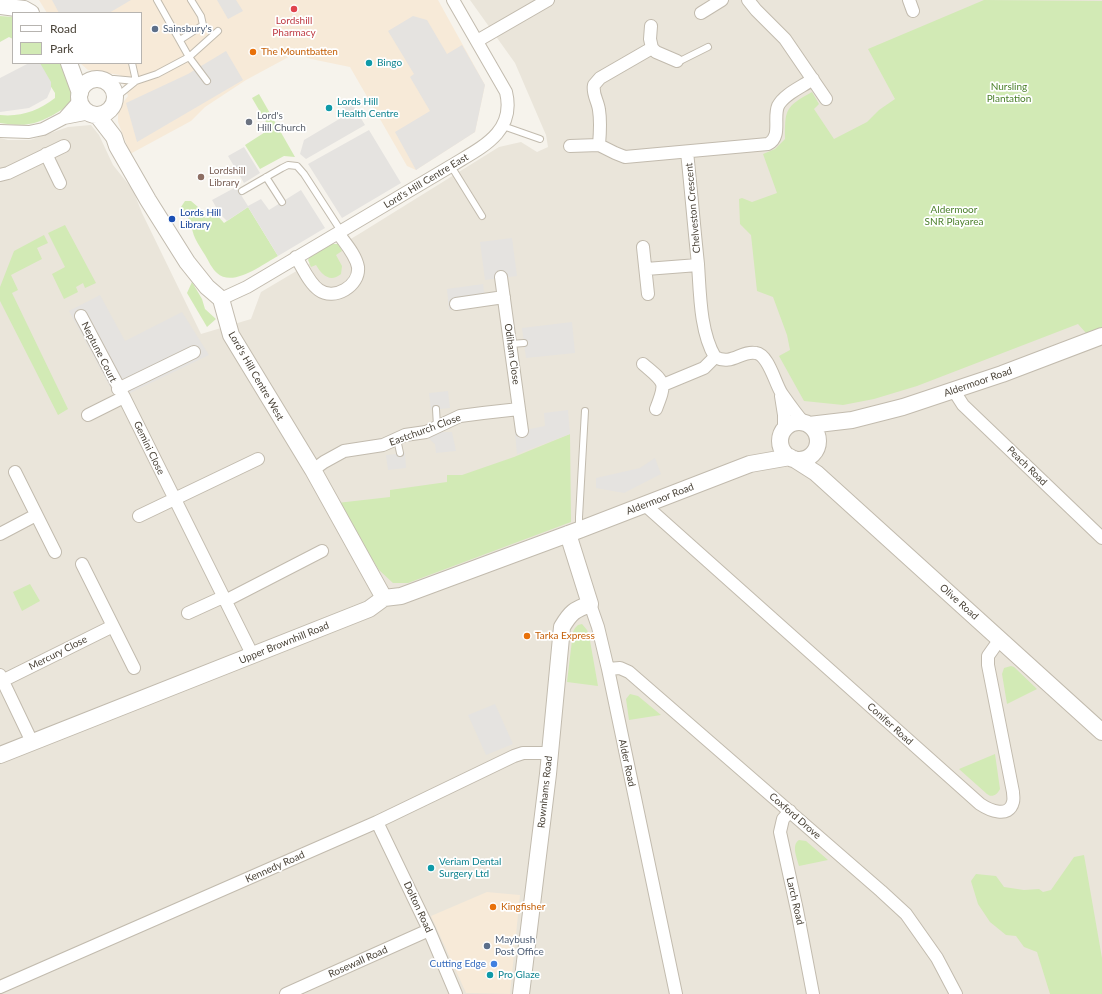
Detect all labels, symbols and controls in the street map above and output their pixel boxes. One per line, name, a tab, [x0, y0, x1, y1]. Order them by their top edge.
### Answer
marker: Lordshill Pharmacy	[289, 4, 299, 14]
legend	[12, 12, 142, 64]
place label: Lordshill Pharmacy	[272, 15, 316, 38]
text: Road	[50, 21, 77, 36]
place label: Sainsbury's	[163, 23, 212, 35]
marker: Sainsbury's	[150, 24, 160, 34]
text: Park	[50, 41, 73, 56]
place label: The Mountbatten	[261, 46, 338, 58]
marker: The Mountbatten	[248, 47, 258, 57]
place label: Bingo	[377, 57, 402, 69]
marker: Bingo	[364, 58, 374, 68]
park label: Nursling Plantation	[987, 81, 1031, 104]
place label: Lords Hill Health Centre	[337, 96, 398, 120]
marker: Lords Hill Health Centre	[324, 103, 334, 113]
place label: Lord's Hill Church	[257, 110, 306, 134]
marker: Lord's Hill Church	[244, 117, 254, 127]
street label: Lord's Hill Centre East	[382, 151, 470, 211]
street label: Chelveston Crescent	[683, 162, 703, 254]
place label: Lordshill Library	[209, 165, 246, 188]
marker: Lordshill Library	[196, 172, 206, 182]
park label: Aldermoor SNR Playarea	[925, 204, 983, 228]
place label: Lords Hill Library	[180, 207, 221, 230]
marker: Lords Hill Library	[167, 214, 177, 224]
street label: Neptune Court	[79, 320, 119, 384]
street label: Odiham Close	[502, 323, 522, 385]
street label: Lord's Hill Centre West	[226, 329, 286, 423]
street label: Aldermoor Road	[942, 365, 1014, 399]
street label: Eastchurch Close	[388, 412, 462, 448]
street label: Gemini Close	[131, 419, 167, 477]
street label: Peach Road	[1004, 444, 1050, 488]
street label: Aldermoor Road	[624, 481, 696, 517]
street label: Olive Road	[937, 582, 981, 622]
street label: Upper Brownhill Road	[237, 619, 331, 667]
place label: Tarka Express	[535, 630, 595, 642]
marker: Tarka Express	[522, 631, 532, 641]
street label: Mercury Close	[27, 633, 89, 673]
street label: Conifer Road	[865, 700, 915, 748]
street label: Alder Road	[616, 738, 638, 788]
street label: Rownhams Road	[535, 755, 555, 829]
street label: Coxford Drove	[767, 790, 823, 842]
street label: Kennedy Road	[244, 849, 306, 885]
place label: Veriam Dental Surgery Ltd	[439, 856, 501, 880]
marker: Veriam Dental Surgery Ltd	[426, 863, 436, 873]
street label: Larch Road	[784, 876, 806, 926]
street label: Dolton Road	[401, 879, 435, 935]
place label: Kingfisher	[501, 901, 545, 913]
marker: Kingfisher	[488, 902, 498, 912]
place label: Maybush Post Office	[495, 934, 544, 958]
marker: Maybush Post Office	[482, 941, 492, 951]
street label: Rosewall Road	[327, 944, 389, 980]
place label: Cutting Edge	[430, 958, 486, 970]
marker: Cutting Edge	[489, 959, 499, 969]
place label: Pro Glaze	[498, 969, 540, 981]
marker: Pro Glaze	[485, 970, 495, 980]

